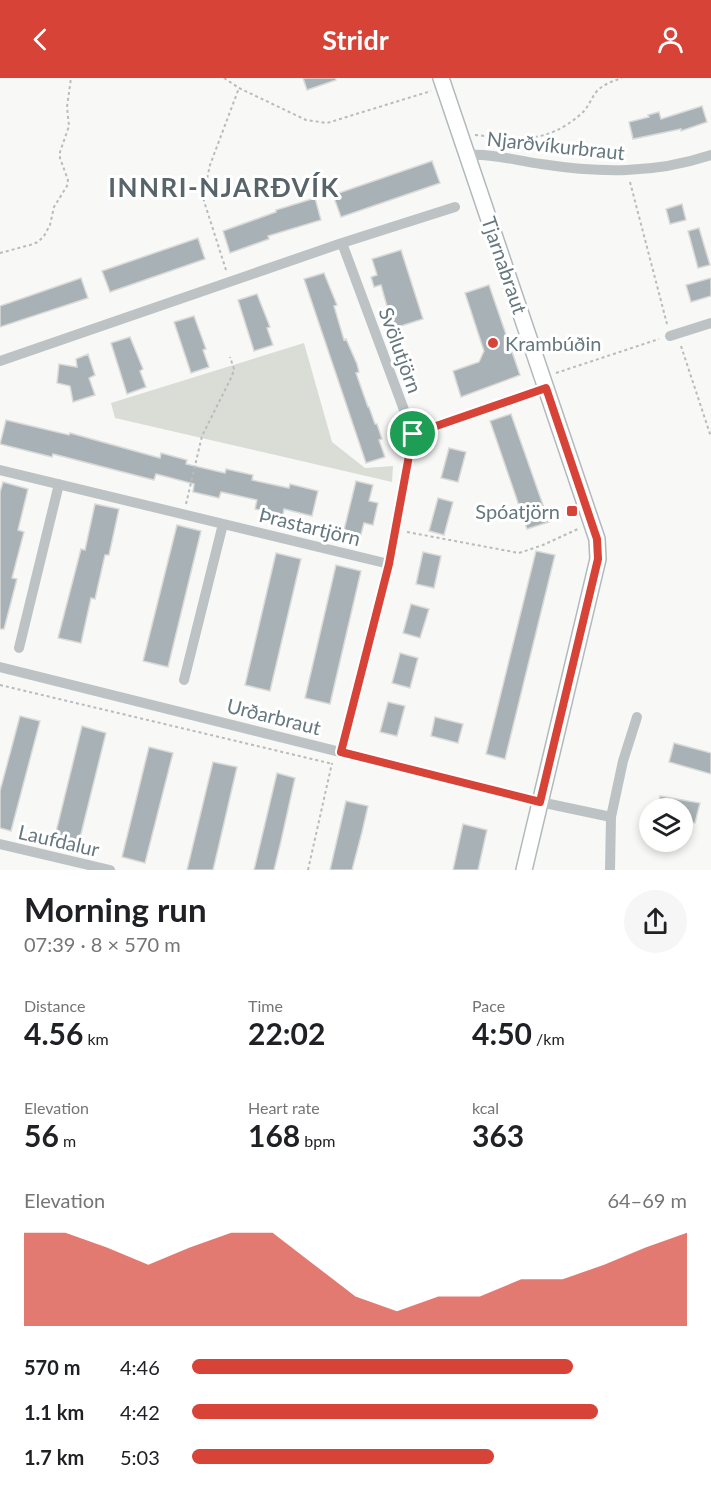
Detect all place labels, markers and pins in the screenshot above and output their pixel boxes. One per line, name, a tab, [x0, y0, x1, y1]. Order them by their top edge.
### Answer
place label: Krambúðin	[505, 331, 601, 355]
marker: Krambúðin	[486, 336, 500, 350]
pin	[387, 408, 438, 459]
place label: Spóatjörn	[475, 499, 560, 523]
marker: Spóatjörn	[565, 504, 579, 518]

